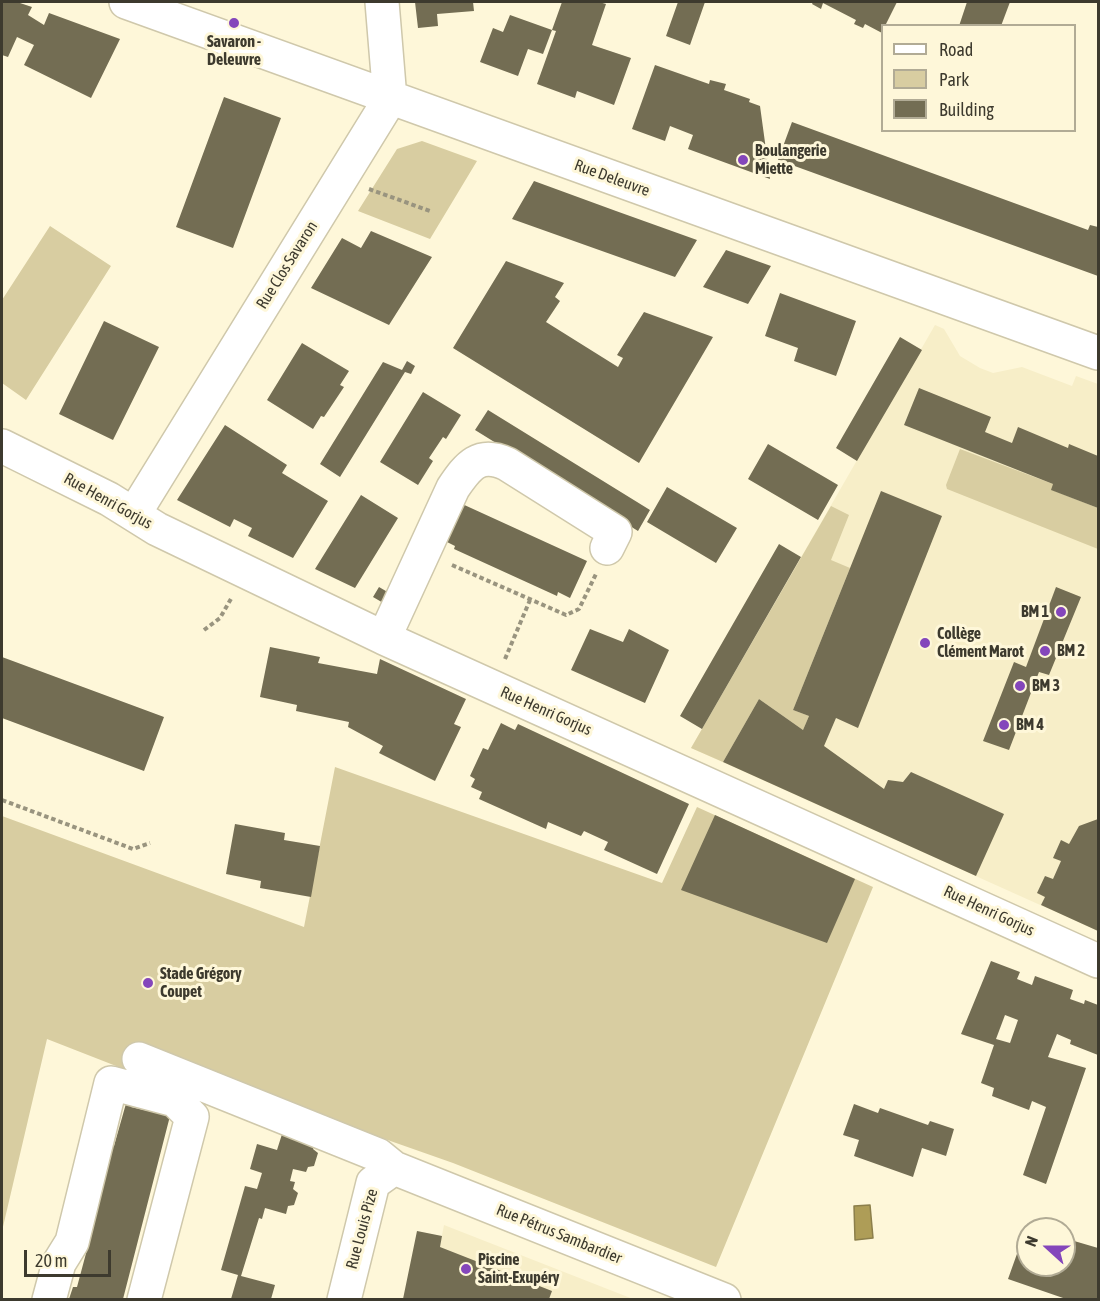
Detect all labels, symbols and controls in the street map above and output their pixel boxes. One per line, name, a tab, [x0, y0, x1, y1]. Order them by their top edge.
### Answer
marker: Savaron - Deleuvre	[227, 16, 241, 30]
legend	[881, 24, 1076, 132]
place label: Savaron - Deleuvre	[207, 32, 261, 70]
text: Road	[939, 39, 973, 60]
text: Park	[939, 69, 969, 90]
text: Building	[939, 99, 994, 120]
place label: Boulangerie Miette	[755, 141, 827, 179]
marker: Boulangerie Miette	[736, 153, 750, 167]
street label: Rue Deleuvre	[572, 155, 652, 201]
street label: Rue Clos Savaron	[252, 218, 322, 312]
street label: Rue Henri Gorjus	[61, 469, 155, 533]
place label: BM 1	[1021, 602, 1049, 622]
marker: BM 1	[1054, 605, 1068, 619]
place label: Collège Clément Marot	[937, 624, 1024, 662]
marker: Collège Clément Marot	[918, 636, 932, 650]
place label: BM 2	[1057, 641, 1085, 661]
marker: BM 2	[1038, 644, 1052, 658]
place label: BM 3	[1032, 676, 1060, 696]
marker: BM 3	[1013, 679, 1027, 693]
street label: Rue Henri Gorjus	[497, 682, 595, 740]
place label: BM 4	[1016, 715, 1044, 735]
marker: BM 4	[997, 718, 1011, 732]
street label: Rue Henri Gorjus	[941, 882, 1037, 940]
place label: Stade Grégory Coupet	[160, 964, 242, 1002]
marker: Stade Grégory Coupet	[141, 976, 155, 990]
street label: Rue Louis Pize	[342, 1187, 382, 1271]
street label: Rue Pétrus Sambardier	[493, 1200, 625, 1268]
north arrow	[1016, 1217, 1076, 1277]
text: N	[1021, 1234, 1041, 1249]
scale bar	[27, 1238, 114, 1276]
text: 20 m	[35, 1250, 67, 1271]
place label: Piscine Saint-Exupéry	[478, 1250, 559, 1288]
marker: Piscine Saint-Exupéry	[459, 1262, 473, 1276]

